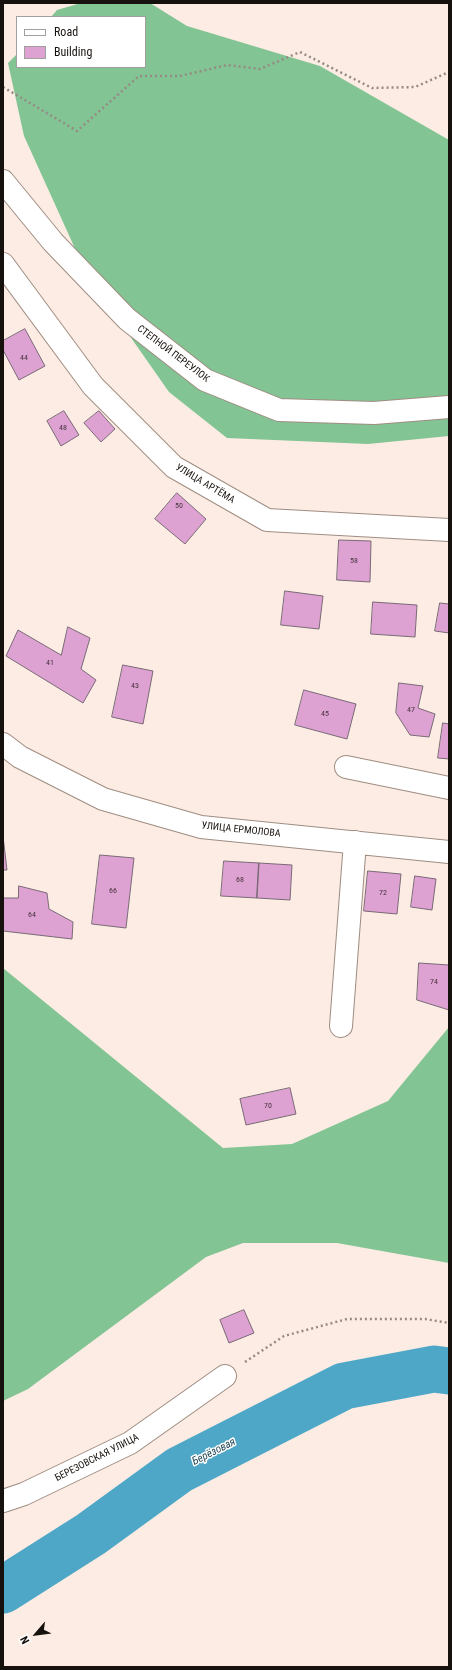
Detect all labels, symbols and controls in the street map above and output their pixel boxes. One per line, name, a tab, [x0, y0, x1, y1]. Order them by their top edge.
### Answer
legend	[16, 16, 146, 68]
text: Road	[54, 25, 78, 39]
text: Building	[54, 45, 92, 59]
street label: СТЕПНОЙ ПЕРЕУЛОК	[135, 323, 211, 385]
house number: 44	[20, 353, 28, 363]
house number: 48	[59, 423, 67, 433]
street label: УЛИЦА АРТЁМА	[173, 462, 237, 506]
house number: 50	[175, 501, 183, 511]
house number: 58	[350, 556, 358, 566]
house number: 41	[46, 658, 54, 668]
house number: 43	[131, 681, 139, 691]
house number: 47	[407, 705, 415, 715]
house number: 45	[321, 709, 329, 719]
street label: УЛИЦА ЕРМОЛОВА	[201, 820, 281, 840]
house number: 68	[236, 875, 244, 885]
house number: 66	[109, 886, 117, 896]
house number: 72	[379, 888, 387, 898]
house number: 64	[28, 910, 36, 920]
house number: 74	[430, 977, 438, 987]
house number: 70	[264, 1101, 272, 1111]
street label: БЕРЕЗОВСКАЯ УЛИЦА	[53, 1432, 141, 1484]
water label: Берёзовая	[190, 1435, 238, 1469]
north arrow	[16, 1614, 56, 1654]
text: N	[18, 1634, 32, 1646]

